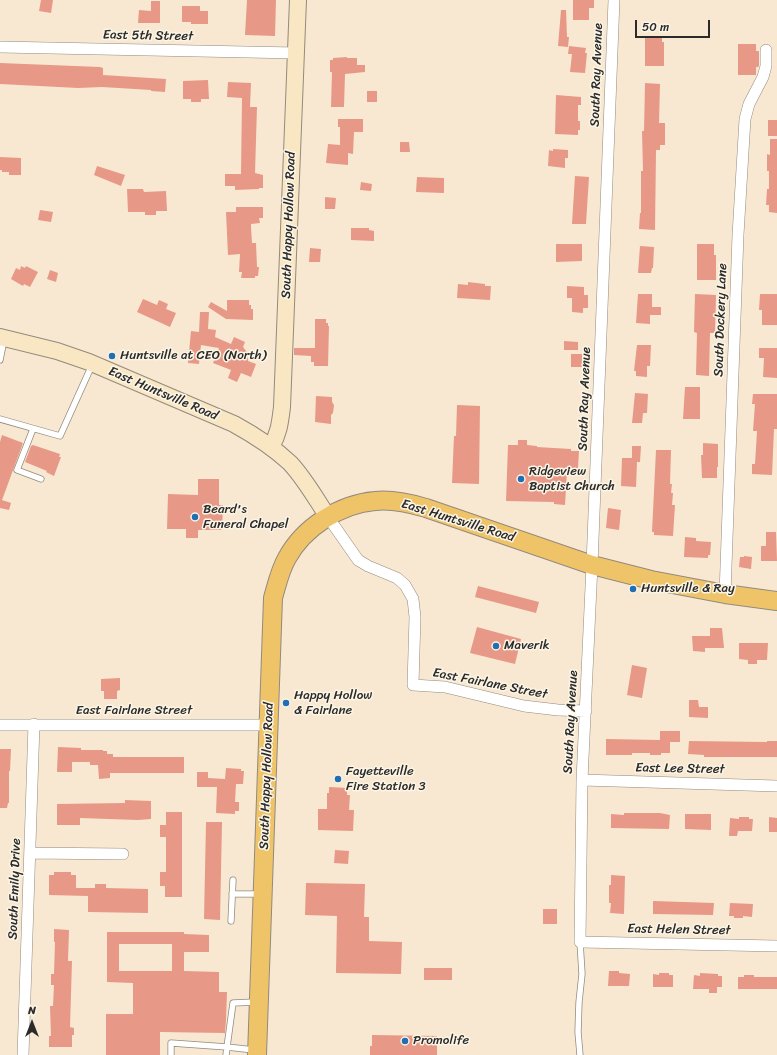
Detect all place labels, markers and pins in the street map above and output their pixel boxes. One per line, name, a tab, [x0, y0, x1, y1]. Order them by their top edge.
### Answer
place label: Huntsville at CEO (North)	[120, 348, 266, 364]
marker: Huntsville at CEO (North)	[107, 351, 117, 361]
place label: Ridgeview Baptist Church	[529, 464, 615, 495]
marker: Ridgeview Baptist Church	[516, 474, 526, 484]
place label: Beard's Funeral Chapel	[203, 502, 288, 533]
marker: Beard's Funeral Chapel	[190, 512, 200, 522]
place label: Huntsville & Ray	[641, 581, 735, 597]
marker: Huntsville & Ray	[628, 584, 638, 594]
place label: Maverik	[504, 638, 550, 654]
marker: Maverik	[491, 641, 501, 651]
place label: Happy Hollow & Fairlane	[294, 688, 372, 719]
marker: Happy Hollow & Fairlane	[281, 698, 291, 708]
place label: Fayetteville Fire Station 3	[346, 764, 426, 795]
marker: Fayetteville Fire Station 3	[333, 774, 343, 784]
place label: Promolife	[413, 1033, 469, 1049]
marker: Promolife	[400, 1036, 410, 1046]

